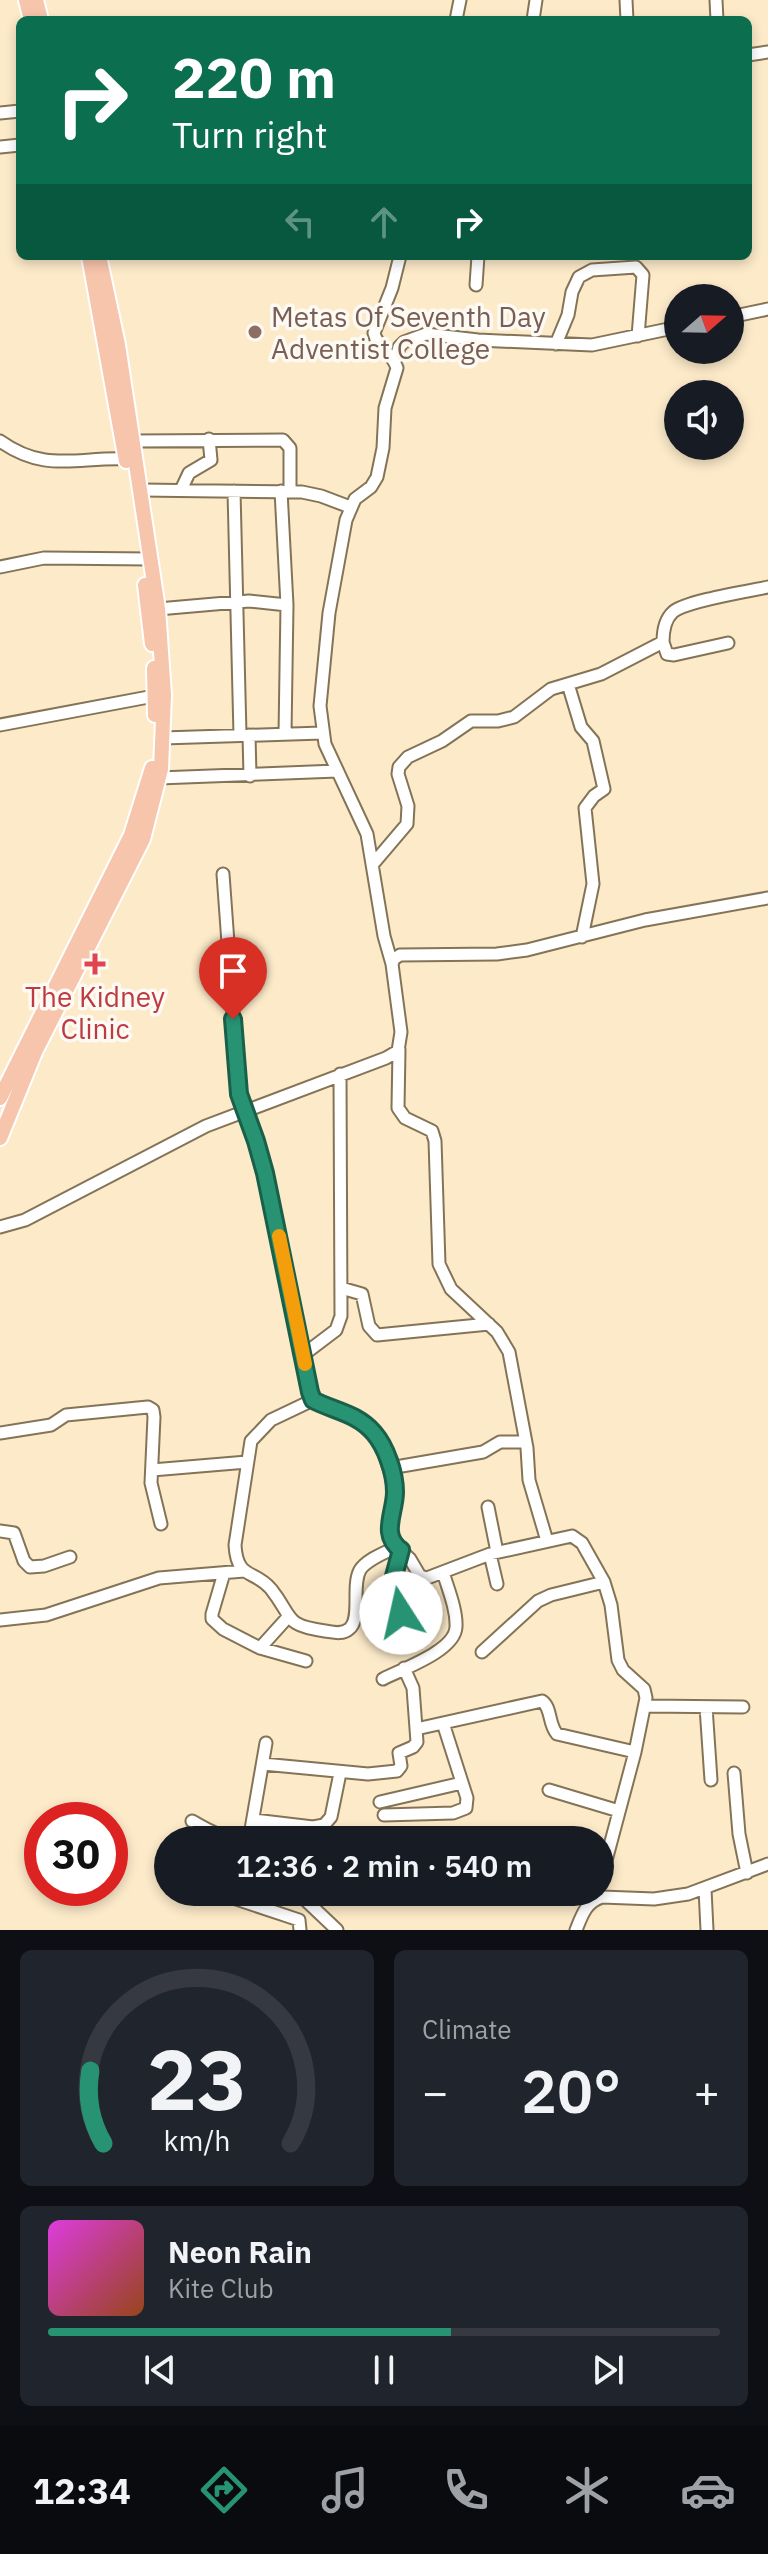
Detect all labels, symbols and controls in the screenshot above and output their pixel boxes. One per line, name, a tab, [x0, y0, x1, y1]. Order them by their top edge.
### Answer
text: 220 m	[172, 41, 336, 113]
icon: right	[40, 48, 144, 152]
text: Turn right	[172, 111, 328, 158]
icon: left	[278, 200, 322, 244]
icon: ahead	[362, 200, 406, 244]
icon: right	[446, 200, 490, 244]
north arrow	[664, 284, 744, 364]
map controls	[664, 284, 744, 460]
place label: Metas Of Seventh Day Adventist College	[271, 298, 546, 367]
marker: Metas Of Seventh Day Adventist College	[246, 323, 264, 341]
button: sound	[664, 380, 744, 460]
pin	[199, 937, 267, 1019]
icon: arrive	[211, 949, 255, 993]
marker: The Kidney Clinic	[84, 953, 106, 975]
place label: The Kidney Clinic	[25, 978, 165, 1047]
position arrow	[359, 1571, 443, 1655]
speed limit sign: 30	[24, 1802, 128, 1906]
text: 12:36 · 2 min · 540 m	[236, 1846, 532, 1885]
text: Climate	[422, 2012, 512, 2046]
text: 23	[147, 2025, 247, 2133]
text: 20°	[521, 2051, 621, 2130]
text: −	[422, 2063, 448, 2120]
text: +	[694, 2063, 720, 2120]
text: km/h	[163, 2122, 231, 2159]
text: Neon Rain	[168, 2232, 312, 2271]
text: Kite Club	[168, 2271, 273, 2305]
icon: previous	[138, 2348, 182, 2392]
icon: pause	[362, 2348, 406, 2392]
icon: next	[586, 2348, 630, 2392]
icon: directions	[196, 2462, 252, 2518]
icon: music	[317, 2462, 373, 2518]
icon: phone	[438, 2462, 494, 2518]
icon: climate	[559, 2462, 615, 2518]
icon: car	[680, 2462, 736, 2518]
text: 12:34	[32, 2467, 131, 2514]

